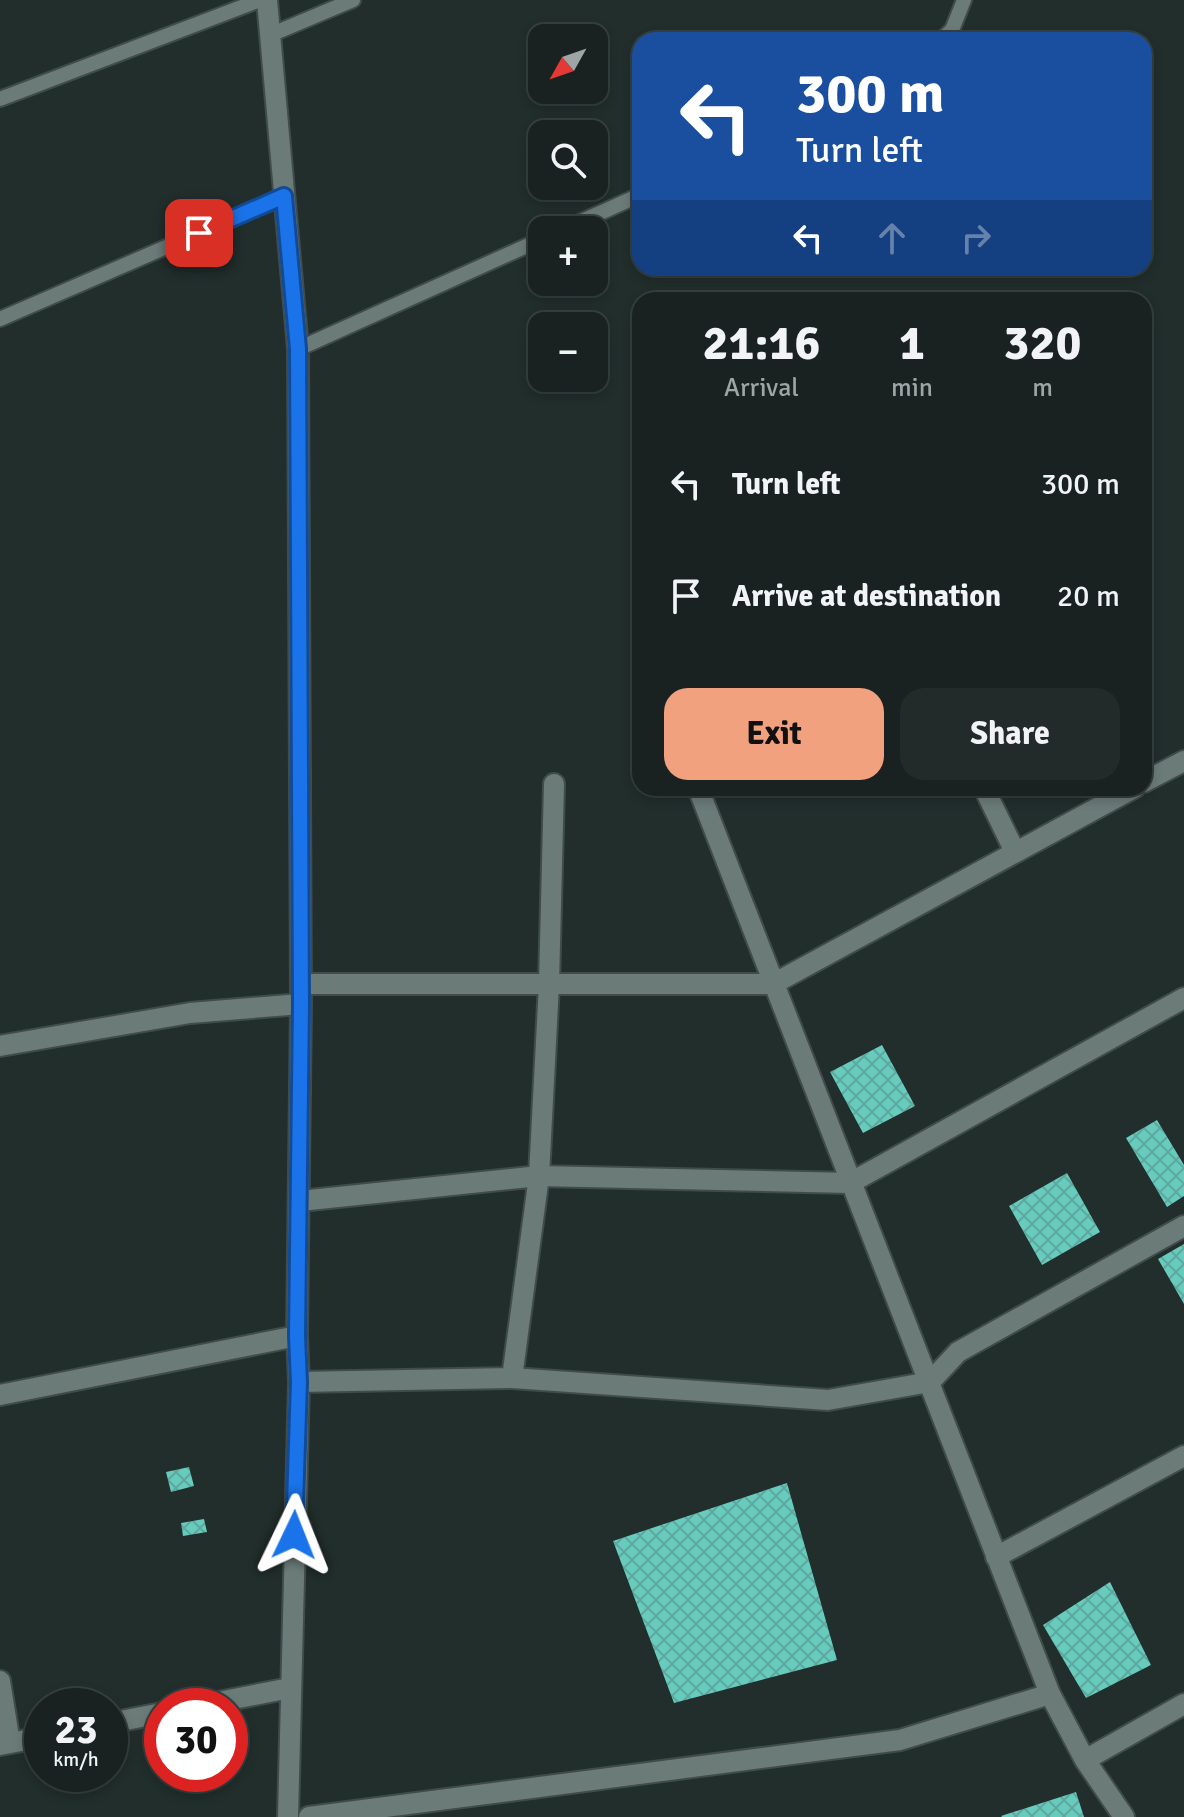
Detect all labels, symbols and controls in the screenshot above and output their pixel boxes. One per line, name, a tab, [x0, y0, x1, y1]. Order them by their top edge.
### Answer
north arrow	[528, 24, 608, 104]
map controls	[528, 24, 608, 392]
text: 300 m	[796, 59, 944, 128]
icon: left	[664, 64, 768, 168]
button: search	[528, 120, 608, 200]
text: Turn left	[796, 128, 923, 173]
pin	[165, 199, 233, 267]
icon: arrive	[177, 211, 221, 255]
button: +	[528, 216, 608, 296]
icon: left	[786, 216, 830, 260]
icon: ahead	[870, 216, 914, 260]
icon: right	[954, 216, 998, 260]
button: −	[528, 312, 608, 392]
text: 21:16	[703, 314, 820, 373]
text: 1	[899, 314, 925, 373]
text: 320	[1004, 314, 1081, 373]
text: Arrival	[724, 372, 799, 404]
text: min	[891, 372, 933, 404]
text: m	[1032, 372, 1053, 404]
icon: left	[664, 462, 708, 506]
text: Turn left	[732, 466, 841, 503]
text: 300 m	[1041, 466, 1120, 503]
icon: arrive	[664, 574, 708, 618]
text: Arrive at destination	[732, 578, 1001, 615]
text: 20 m	[1057, 578, 1120, 615]
button: Exit	[664, 688, 884, 780]
button: Share	[900, 688, 1120, 780]
position arrow	[252, 1493, 336, 1577]
speed limit sign: 30	[144, 1688, 248, 1792]
text: 23	[54, 1705, 98, 1755]
text: km/h	[53, 1747, 99, 1772]

